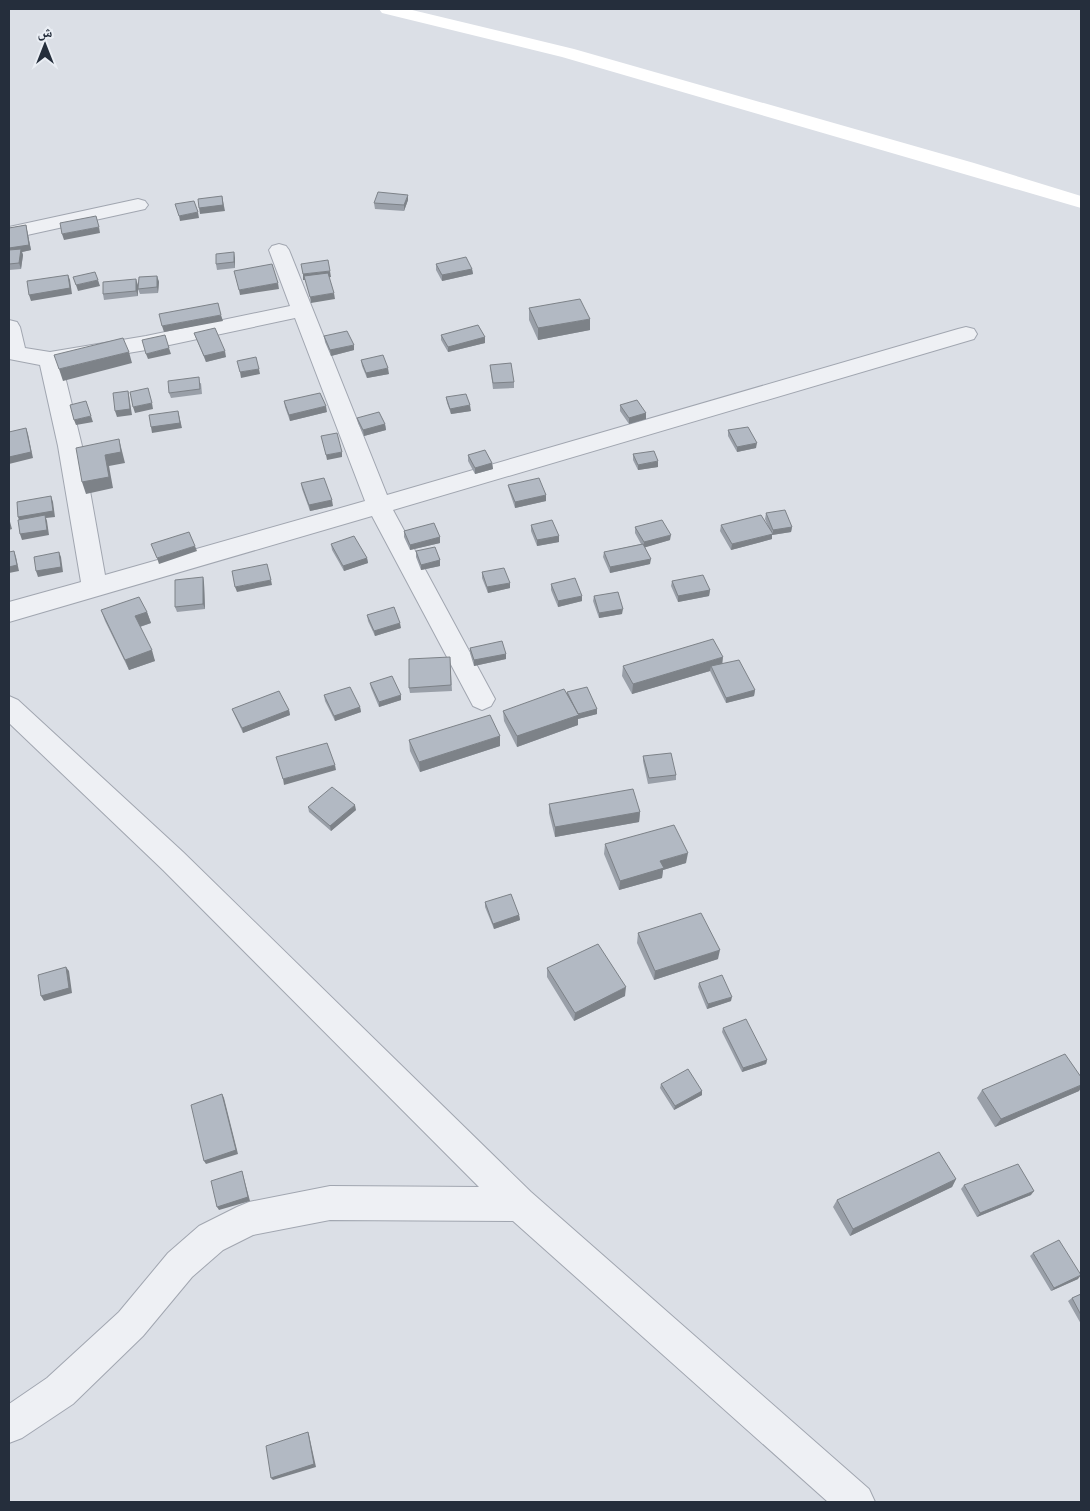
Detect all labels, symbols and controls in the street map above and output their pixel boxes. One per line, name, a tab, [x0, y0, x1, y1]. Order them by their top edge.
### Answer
north arrow	[20, 20, 70, 70]
text: ش	[38, 23, 53, 42]

